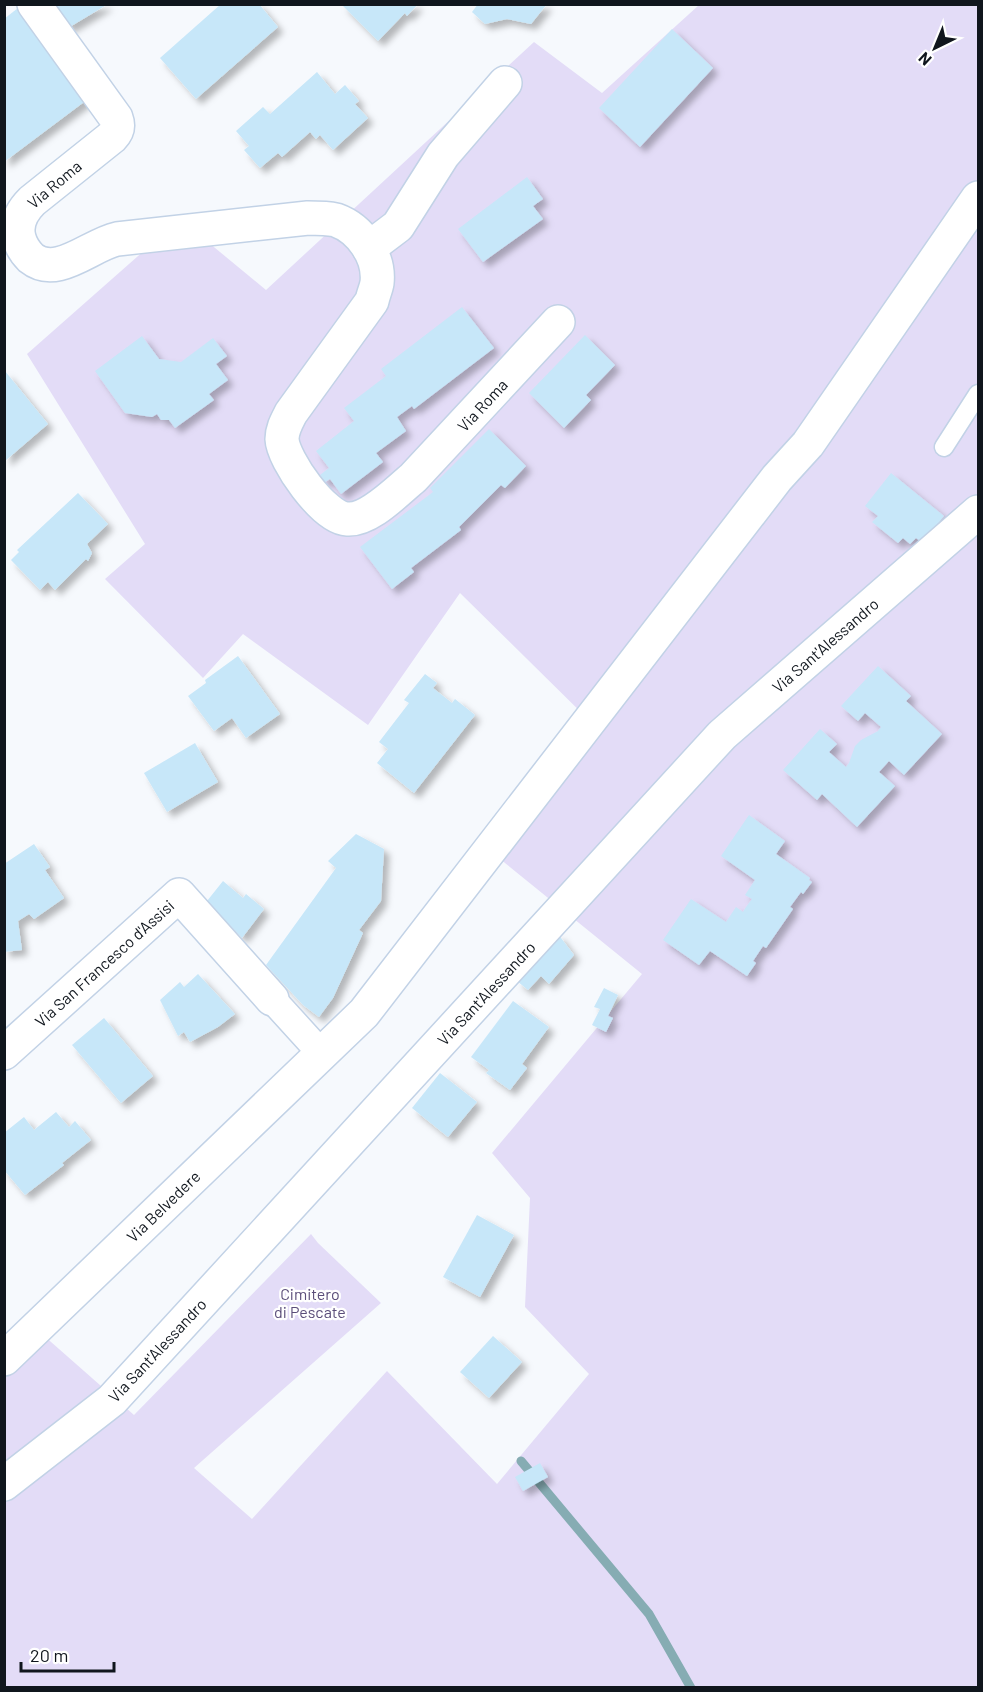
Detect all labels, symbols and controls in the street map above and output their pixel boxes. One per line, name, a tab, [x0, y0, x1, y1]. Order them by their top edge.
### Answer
north arrow	[905, 18, 965, 78]
text: N	[914, 49, 935, 70]
street label: Via Roma	[23, 156, 85, 212]
street label: Via Roma	[453, 375, 511, 435]
street label: Via Sant'Alessandro	[768, 594, 882, 696]
street label: Via San Francesco d'Assisi	[30, 895, 178, 1031]
street label: Via Sant'Alessandro	[433, 937, 539, 1049]
street label: Via Belvedere	[122, 1166, 204, 1246]
park label: Cimitero di Pescate	[274, 1284, 346, 1321]
street label: Via Sant'Alessandro	[104, 1294, 210, 1406]
scale bar	[21, 1635, 114, 1673]
text: 20 m	[30, 1644, 68, 1666]

